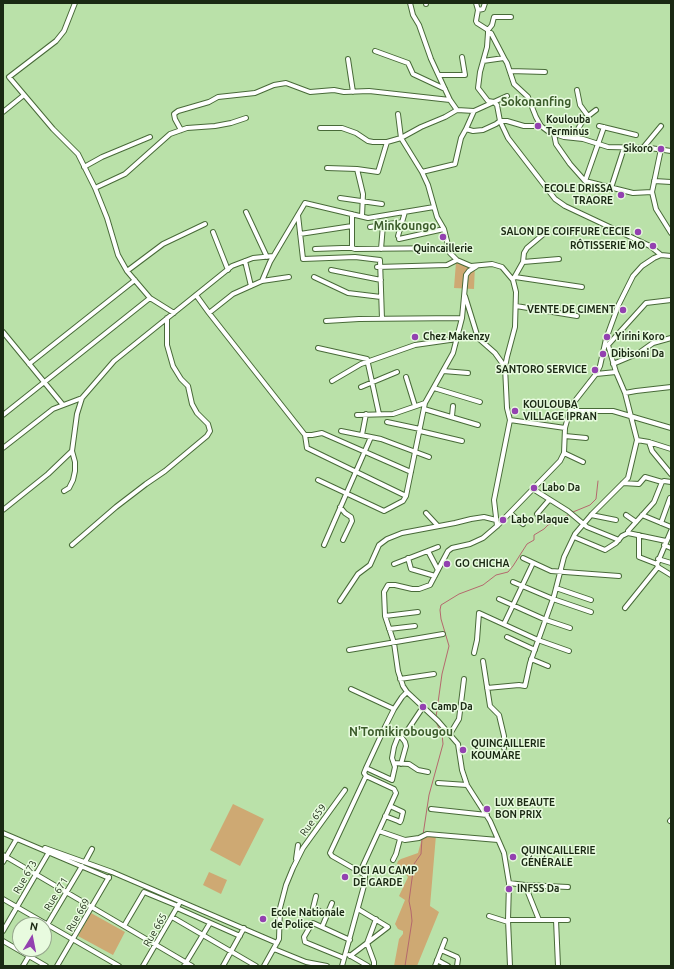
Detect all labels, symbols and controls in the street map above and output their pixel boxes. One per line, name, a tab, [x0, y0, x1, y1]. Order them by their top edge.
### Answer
district label: Sokonanfing	[501, 95, 571, 109]
place label: Koulouba Terminus	[546, 114, 591, 138]
marker: Koulouba Terminus	[533, 121, 543, 131]
place label: Sikoro	[623, 143, 653, 155]
marker: Sikoro	[656, 144, 666, 154]
place label: ECOLE DRISSA TRAORE	[544, 183, 613, 206]
marker: ECOLE DRISSA TRAORE	[616, 190, 626, 200]
district label: Minkoungo	[374, 219, 436, 233]
place label: SALON DE COIFFURE CECIE	[501, 226, 630, 238]
marker: SALON DE COIFFURE CECIE	[633, 227, 643, 237]
marker: Quincaillerie	[438, 232, 448, 242]
place label: RÔTISSERIE MO	[570, 240, 645, 252]
marker: RÔTISSERIE MO	[648, 241, 658, 251]
place label: Quincaillerie	[413, 243, 473, 255]
place label: VENTE DE CIMENT	[527, 304, 615, 316]
marker: VENTE DE CIMENT	[618, 305, 628, 315]
place label: Chez Makenzy	[423, 331, 490, 343]
place label: Yirini Koro	[615, 331, 665, 343]
marker: Chez Makenzy	[410, 332, 420, 342]
marker: Yirini Koro	[602, 332, 612, 342]
place label: Dibisoni Da	[611, 348, 664, 360]
marker: Dibisoni Da	[598, 349, 608, 359]
place label: SANTORO SERVICE	[496, 364, 587, 376]
marker: SANTORO SERVICE	[590, 365, 600, 375]
place label: KOULOUBA VILLAGE IPRAN	[523, 399, 597, 422]
marker: KOULOUBA VILLAGE IPRAN	[510, 406, 520, 416]
place label: Labo Da	[542, 482, 580, 494]
marker: Labo Da	[529, 483, 539, 493]
place label: Labo Plaque	[511, 514, 569, 526]
marker: Labo Plaque	[498, 515, 508, 525]
place label: GO CHICHA	[455, 558, 509, 570]
marker: GO CHICHA	[442, 559, 452, 569]
place label: Camp Da	[431, 701, 473, 713]
marker: Camp Da	[418, 702, 428, 712]
district label: N'Tomikirobougou	[349, 725, 453, 739]
place label: QUINCAILLERIE KOUMARE	[471, 738, 546, 762]
marker: QUINCAILLERIE KOUMARE	[458, 745, 468, 755]
place label: LUX BEAUTE BON PRIX	[495, 797, 555, 820]
street label: Rue 659	[297, 802, 329, 838]
marker: LUX BEAUTE BON PRIX	[482, 804, 492, 814]
place label: QUINCAILLERIE GÉNÉRALE	[521, 845, 596, 868]
marker: QUINCAILLERIE GÉNÉRALE	[508, 852, 518, 862]
street label: Rue 673	[11, 858, 39, 896]
place label: DCI AU CAMP DE GARDE	[353, 865, 417, 888]
marker: DCI AU CAMP DE GARDE	[340, 872, 350, 882]
street label: Rue 671	[41, 875, 71, 913]
place label: INFSS Da	[517, 883, 560, 895]
marker: INFSS Da	[504, 884, 514, 894]
street label: Rue 669	[64, 896, 92, 934]
place label: Ecole Nationale de Police	[271, 907, 345, 930]
street label: Rue 665	[141, 911, 169, 949]
marker: Ecole Nationale de Police	[258, 914, 268, 924]
north arrow	[12, 917, 52, 957]
text: N	[29, 920, 39, 933]

